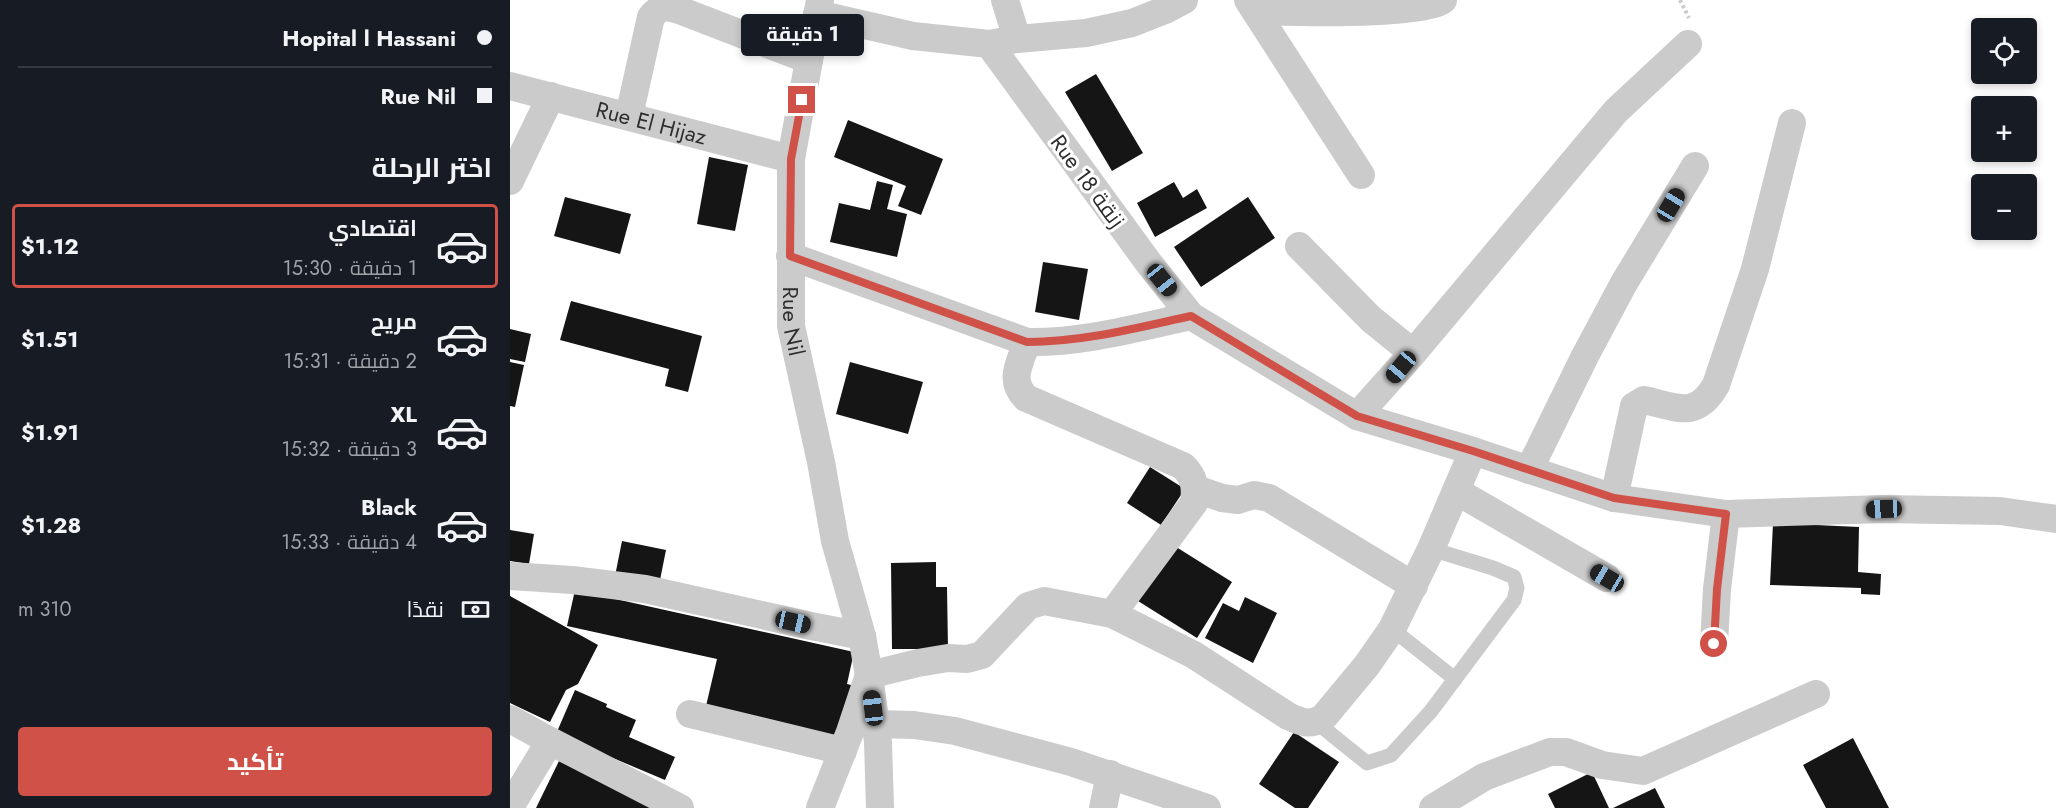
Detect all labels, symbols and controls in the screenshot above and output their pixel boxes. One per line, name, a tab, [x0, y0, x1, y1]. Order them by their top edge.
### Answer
callout: 1 دقيقة	[740, 13, 864, 55]
map controls	[1971, 18, 2037, 240]
button: locate	[1971, 18, 2037, 84]
text: 1 دقيقة	[766, 20, 839, 49]
text: Hopital l Hassani	[282, 22, 456, 54]
text: Rue Nil	[380, 80, 456, 112]
route end	[788, 86, 815, 113]
street label: Rue El Hijaz	[592, 93, 710, 152]
button: +	[1971, 96, 2037, 162]
street label: Rue 18 زنقة	[1043, 128, 1133, 234]
text: اختر الرحلة	[372, 148, 492, 187]
button: −	[1971, 174, 2037, 240]
car	[1654, 185, 1688, 225]
text: اقتصادي	[328, 212, 417, 244]
icon: car	[435, 219, 489, 273]
text: $1.12	[21, 230, 79, 262]
text: 1 دقيقة · 15:30	[283, 254, 417, 283]
car	[1144, 260, 1180, 300]
street label: Rue Nil	[775, 287, 813, 359]
text: مريح	[371, 305, 417, 337]
icon: car	[435, 312, 489, 366]
text: $1.51	[21, 323, 78, 355]
text: 2 دقيقة · 15:31	[283, 347, 417, 376]
car	[1383, 347, 1419, 387]
text: XL	[390, 398, 417, 430]
icon: car	[435, 405, 489, 459]
text: $1.91	[21, 416, 79, 448]
text: 3 دقيقة · 15:32	[281, 435, 417, 464]
text: Black	[361, 491, 417, 523]
icon: car	[435, 498, 489, 552]
car	[1866, 499, 1902, 519]
text: $1.28	[21, 509, 81, 541]
text: 4 دقيقة · 15:33	[281, 528, 417, 557]
car	[1587, 561, 1627, 595]
text: نقدًا	[406, 593, 444, 625]
icon: cash	[459, 593, 492, 626]
text: 310 m	[18, 595, 72, 624]
car	[773, 609, 813, 635]
route start	[1700, 630, 1727, 657]
car	[862, 689, 884, 727]
button: تأكيد	[18, 727, 492, 796]

